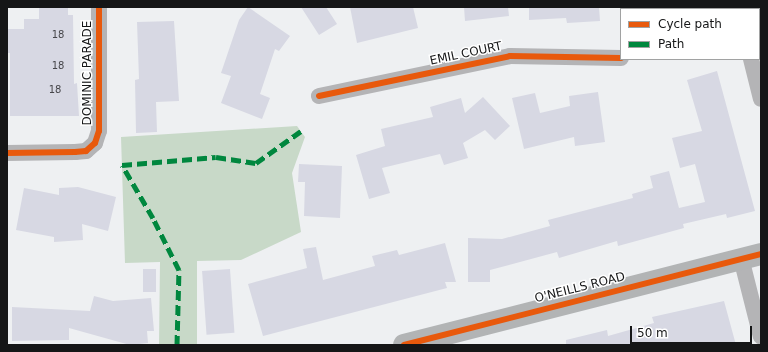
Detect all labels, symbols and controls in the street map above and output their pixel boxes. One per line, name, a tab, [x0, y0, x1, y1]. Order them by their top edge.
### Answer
legend	[620, 8, 760, 60]
text: Cycle path	[658, 17, 722, 31]
street label: DOMINIC PARADE	[81, 21, 95, 125]
house number: 18	[52, 29, 64, 41]
text: Path	[658, 37, 684, 51]
street label: EMIL COURT	[429, 39, 503, 69]
house number: 18	[52, 60, 64, 72]
house number: 18	[49, 84, 61, 96]
street label: O'NEILLS ROAD	[533, 270, 627, 306]
scale bar	[632, 318, 754, 344]
text: 50 m	[637, 326, 668, 340]

